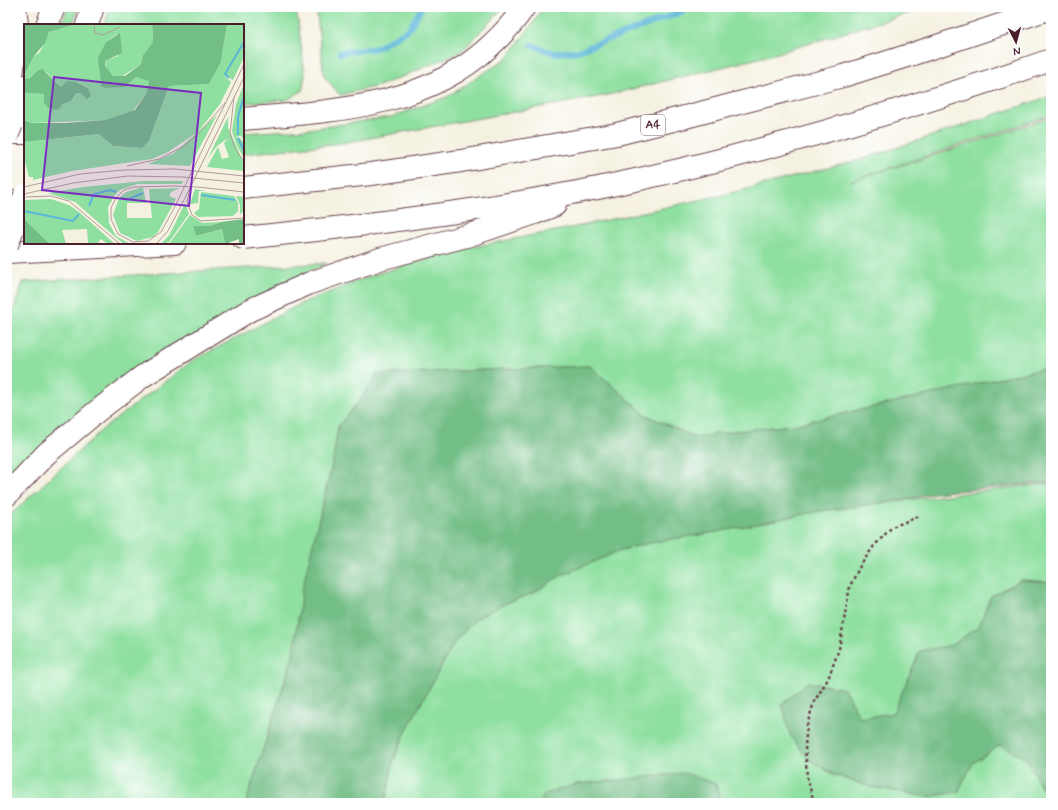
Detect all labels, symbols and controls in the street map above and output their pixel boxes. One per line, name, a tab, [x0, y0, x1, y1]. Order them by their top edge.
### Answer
north arrow	[996, 22, 1036, 62]
inset map	[24, 24, 244, 244]
text: N	[1013, 44, 1021, 58]
road number: A4	[641, 115, 665, 135]

